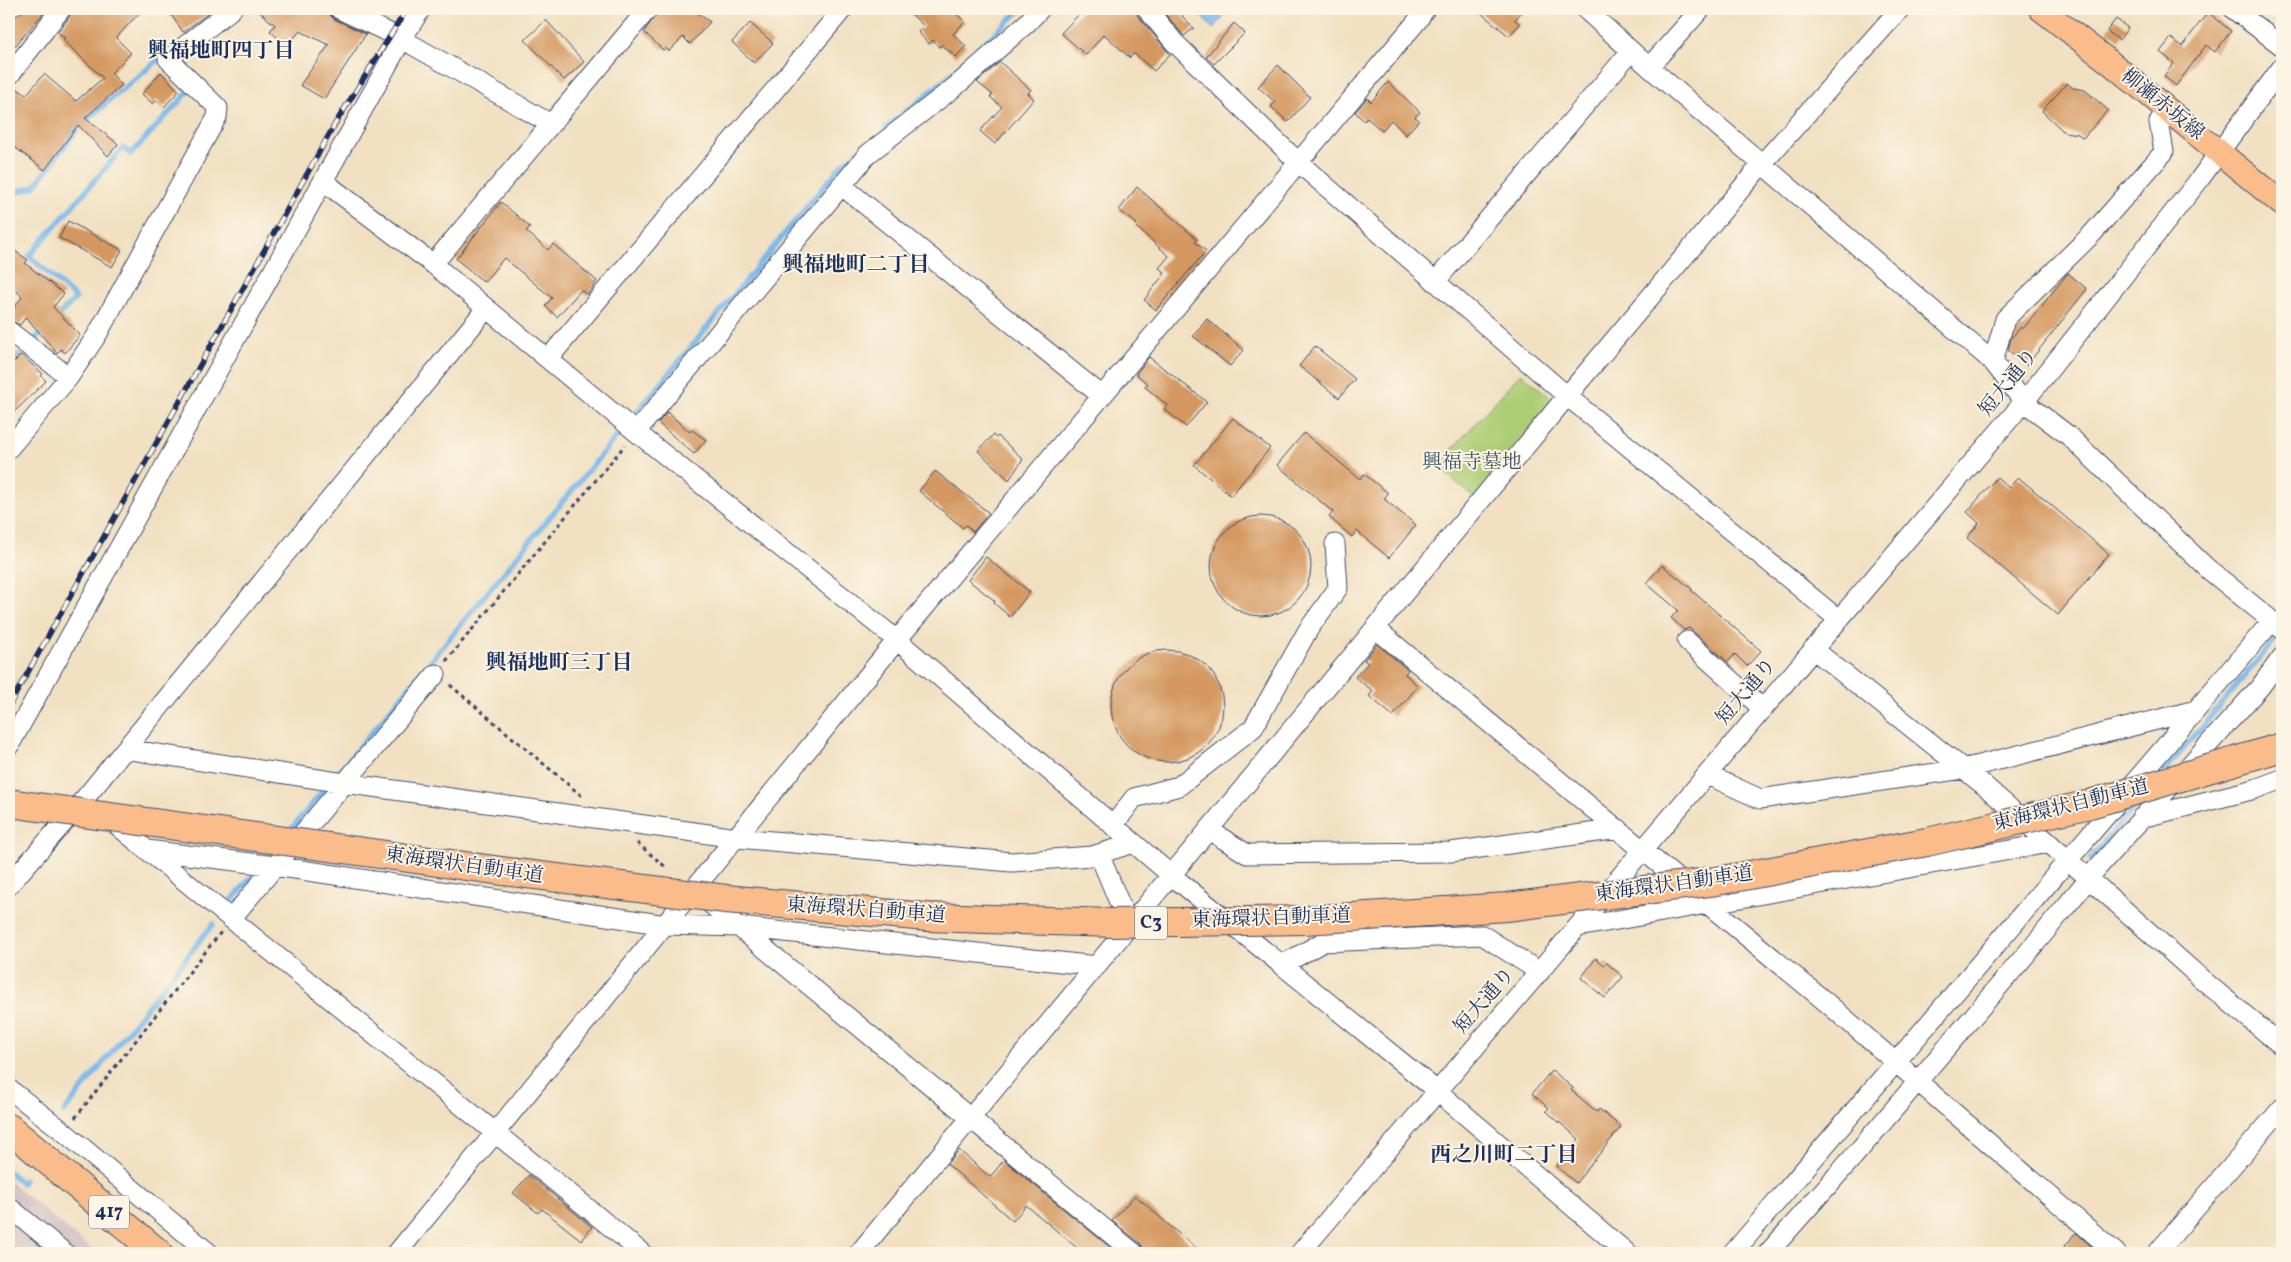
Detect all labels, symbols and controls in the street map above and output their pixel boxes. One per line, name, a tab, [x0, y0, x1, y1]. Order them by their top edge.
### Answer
district label: 興福地町四丁目	[148, 37, 295, 66]
street label: 柳瀬赤坂線	[2114, 63, 2210, 147]
district label: 興福地町二丁目	[783, 251, 930, 280]
street label: 短大通り	[1973, 343, 2045, 423]
park label: 興福寺墓地	[1422, 449, 1522, 477]
district label: 興福地町三丁目	[486, 649, 633, 678]
street label: 短大通り	[1711, 652, 1783, 732]
street label: 東海環状自動車道	[1990, 773, 2152, 839]
street label: 東海環状自動車道	[383, 841, 545, 891]
street label: 東海環状自動車道	[1593, 860, 1755, 910]
street label: 東海環状自動車道	[785, 891, 947, 931]
street label: 東海環状自動車道	[1191, 902, 1351, 936]
road number: C3	[1135, 906, 1167, 940]
street label: 短大通り	[1448, 962, 1522, 1040]
district label: 西之川町二丁目	[1431, 1141, 1578, 1170]
road number: 417	[89, 1196, 129, 1228]

